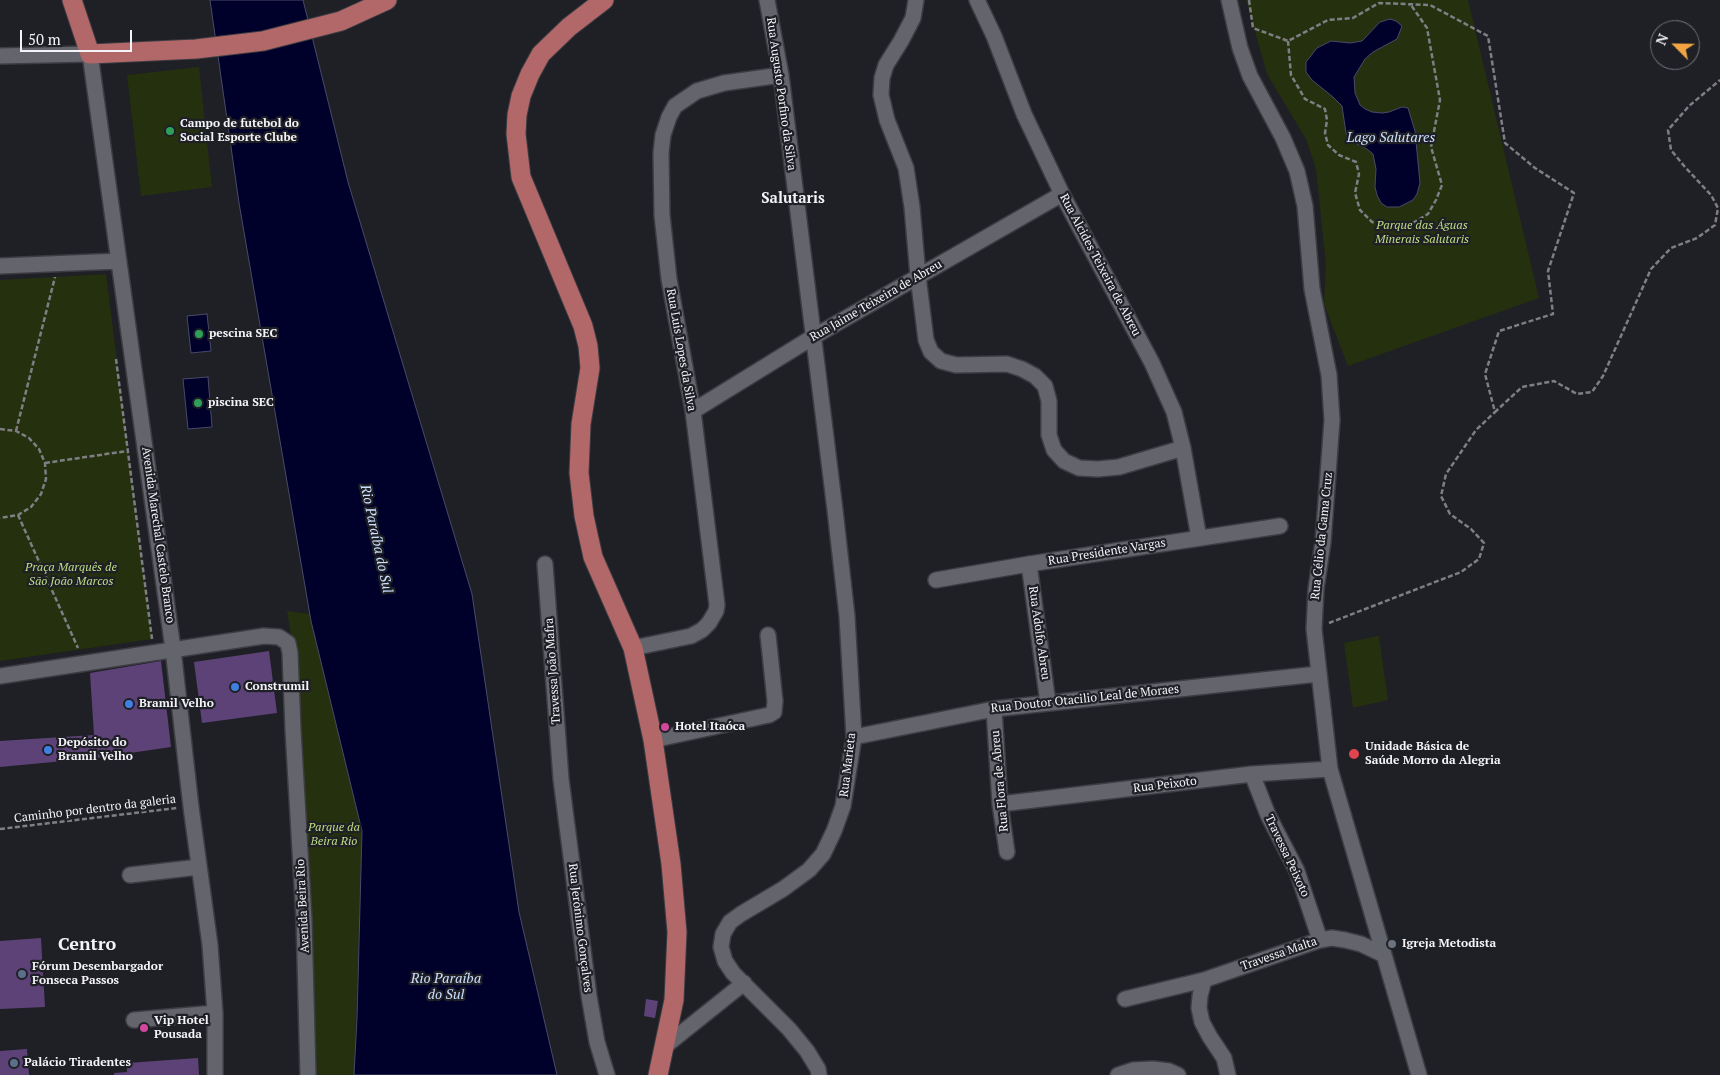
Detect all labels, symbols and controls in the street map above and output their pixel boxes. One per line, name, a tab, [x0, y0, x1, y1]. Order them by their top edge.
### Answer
street label: Rua Augusto Porfino da Silva	[763, 17, 799, 171]
scale bar	[22, 20, 135, 52]
north arrow	[1650, 20, 1700, 70]
text: 50 m	[28, 29, 61, 49]
text: N	[1651, 31, 1672, 48]
place label: Campo de futebol do Social Esporte Clube	[180, 117, 299, 145]
marker: Campo de futebol do Social Esporte Clube	[164, 125, 176, 137]
water label: Lago Salutares	[1347, 130, 1435, 146]
district label: Salutaris	[761, 190, 825, 208]
street label: Rua Alcides Teixeira de Abreu	[1056, 191, 1144, 339]
park label: Parque das Águas Minerais Salutaris	[1375, 219, 1469, 247]
street label: Rua Jaime Teixeira de Abreu	[807, 257, 945, 345]
street label: Rua Luis Lopes da Silva	[663, 288, 699, 412]
place label: pescina SEC	[209, 327, 277, 341]
marker: pescina SEC	[193, 328, 205, 340]
place label: piscina SEC	[208, 396, 274, 410]
marker: piscina SEC	[192, 397, 204, 409]
street label: Avenida Marechal Castelo Branco	[138, 446, 178, 624]
street label: Rua Célio da Gama Cruz	[1308, 472, 1336, 600]
water label: Rio Paraíba do Sul	[356, 483, 396, 595]
street label: Rua Presidente Vargas	[1047, 536, 1167, 568]
park label: Praça Marquês de São João Marcos	[25, 561, 117, 589]
street label: Rua Adolfo Abreu	[1025, 585, 1053, 681]
street label: Travessa João Mafra	[542, 617, 564, 725]
place label: Construmil	[245, 680, 309, 694]
marker: Construmil	[229, 681, 241, 693]
street label: Rua Doutor Otacilio Leal de Moraes	[990, 682, 1180, 716]
place label: Bramil Velho	[139, 697, 214, 711]
marker: Bramil Velho	[123, 698, 135, 710]
place label: Hotel Itaóca	[675, 720, 745, 734]
marker: Hotel Itaóca	[659, 721, 671, 733]
street label: Rua Flora de Abreu	[988, 730, 1012, 832]
street label: Rua Marieta	[837, 732, 859, 798]
place label: Depósito do Bramil Velho	[58, 736, 133, 764]
place label: Unidade Básica de Saúde Morro da Alegria	[1365, 740, 1501, 768]
marker: Depósito do Bramil Velho	[42, 744, 54, 756]
marker: Unidade Básica de Saúde Morro da Alegria	[1347, 747, 1361, 761]
street label: Rua Peixoto	[1133, 774, 1197, 796]
street label: Caminho por dentro da galeria	[13, 792, 177, 826]
street label: Travessa Peixoto	[1262, 813, 1312, 899]
park label: Parque da Beira Rio	[308, 821, 360, 849]
street label: Avenida Beira Rio	[293, 859, 313, 953]
street label: Rua Jerônimo Gonçalves	[565, 863, 595, 993]
district label: Centro	[58, 934, 116, 956]
street label: Travessa Malta	[1239, 934, 1319, 974]
place label: Igreja Metodista	[1402, 937, 1496, 951]
marker: Igreja Metodista	[1386, 938, 1398, 950]
place label: Fórum Desembargador Fonseca Passos	[32, 960, 163, 988]
marker: Fórum Desembargador Fonseca Passos	[16, 968, 28, 980]
water label: Rio Paraíba do Sul	[411, 971, 481, 1004]
place label: Vip Hotel Pousada	[154, 1014, 209, 1042]
marker: Vip Hotel Pousada	[138, 1022, 150, 1034]
place label: Palácio Tiradentes	[24, 1056, 131, 1070]
marker: Palácio Tiradentes	[8, 1057, 20, 1069]

